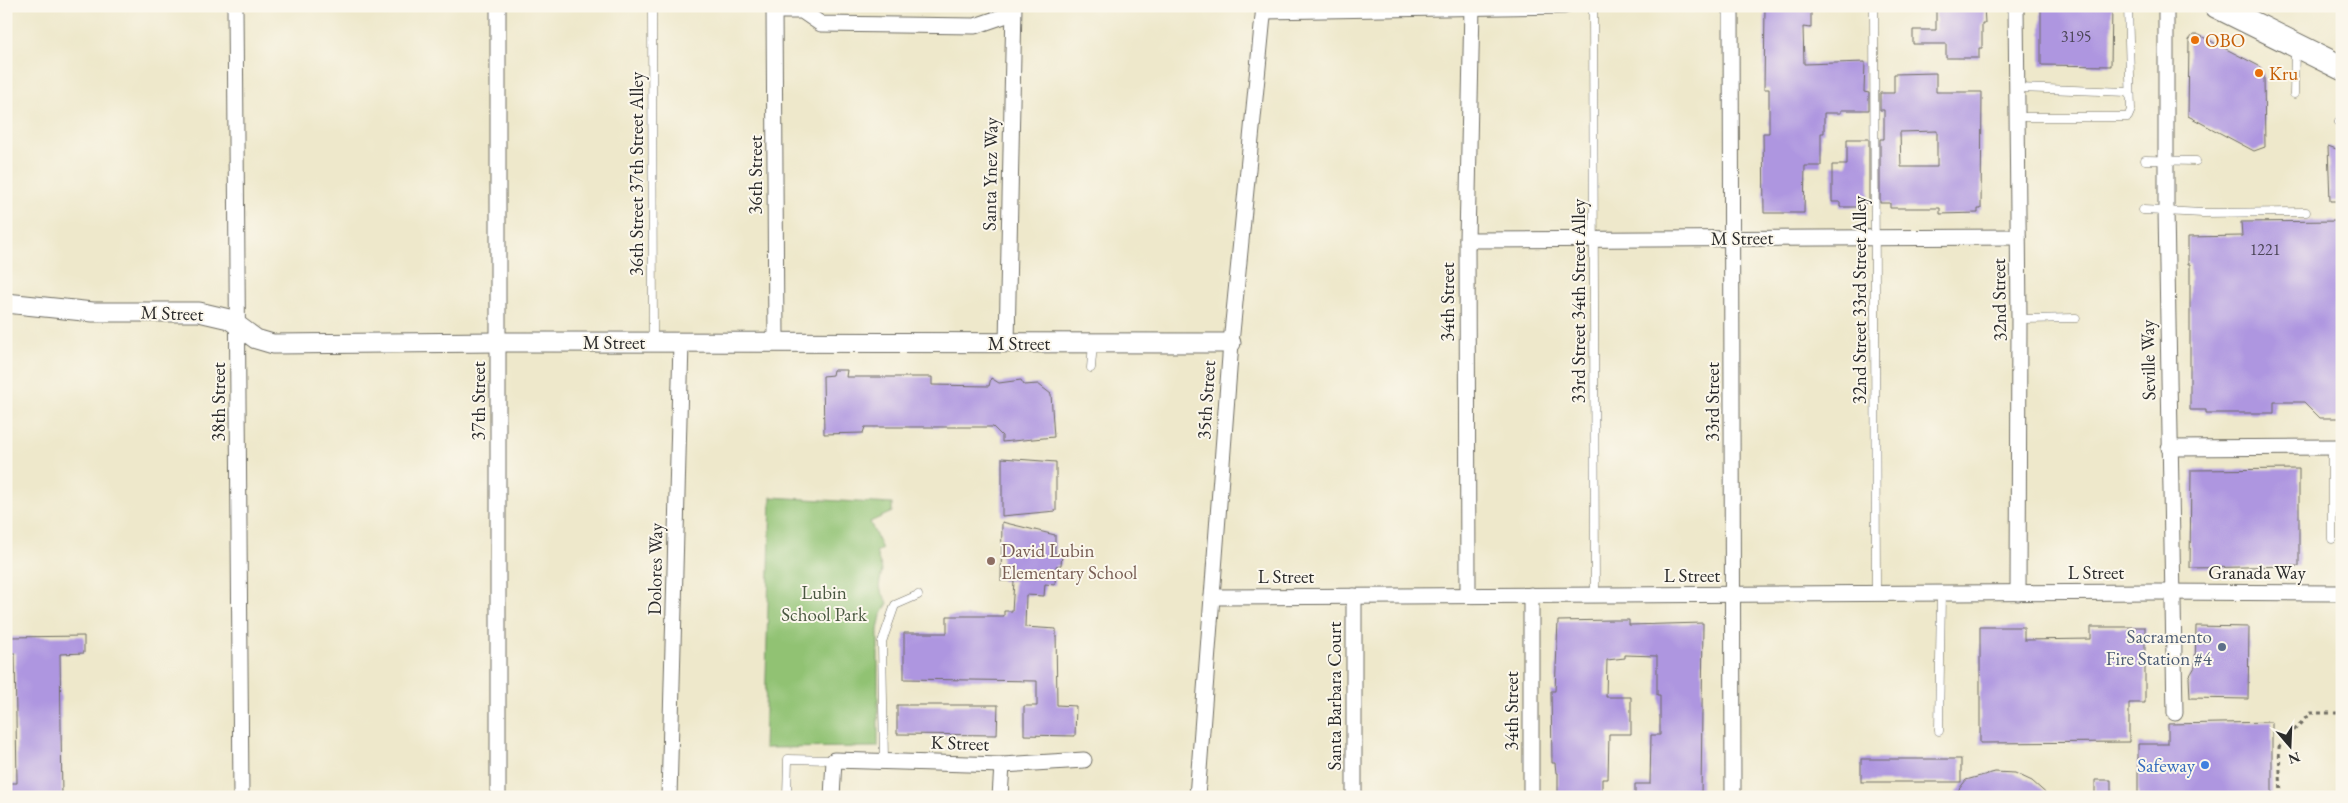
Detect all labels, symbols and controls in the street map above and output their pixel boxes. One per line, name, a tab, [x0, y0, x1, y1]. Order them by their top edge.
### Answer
house number: 3195	[2061, 26, 2091, 47]
place label: OBO	[2205, 28, 2245, 53]
marker: OBO	[2189, 34, 2201, 46]
place label: Kru	[2269, 61, 2298, 86]
marker: Kru	[2253, 67, 2265, 79]
street label: 36th Street 37th Street Alley	[624, 71, 649, 276]
street label: Santa Ynez Way	[977, 116, 1004, 231]
street label: 36th Street	[743, 135, 768, 215]
street label: 32nd Street 33rd Street Alley	[1847, 195, 1872, 404]
street label: 33rd Street 34th Street Alley	[1566, 198, 1591, 403]
street label: M Street	[1710, 225, 1774, 251]
house number: 1221	[2250, 239, 2280, 260]
street label: 32nd Street	[1986, 258, 2012, 342]
street label: 34th Street	[1435, 262, 1460, 342]
street label: M Street	[140, 299, 204, 327]
street label: Seville Way	[2135, 319, 2161, 401]
street label: M Street	[583, 330, 645, 355]
street label: M Street	[988, 331, 1050, 356]
street label: 35th Street	[1191, 359, 1221, 441]
street label: 37th Street	[466, 361, 491, 441]
street label: 38th Street	[206, 362, 231, 442]
street label: 33rd Street	[1700, 362, 1725, 442]
street label: Dolores Way	[642, 522, 668, 615]
place label: David Lubin Elementary School	[1001, 538, 1138, 585]
marker: David Lubin Elementary School	[985, 555, 997, 567]
street label: L Street	[2068, 560, 2124, 585]
street label: Granada Way	[2208, 560, 2306, 585]
street label: L Street	[1664, 563, 1720, 588]
street label: L Street	[1258, 564, 1314, 589]
park label: Lubin School Park	[781, 580, 868, 627]
street label: Santa Barbara Court	[1322, 622, 1347, 770]
place label: Sacramento Fire Station #4	[2106, 624, 2213, 671]
marker: Sacramento Fire Station #4	[2216, 641, 2228, 653]
street label: 34th Street	[1499, 671, 1524, 751]
north arrow	[2266, 720, 2316, 770]
street label: K Street	[930, 729, 990, 757]
text: N	[2285, 748, 2303, 769]
place label: Safeway	[2137, 753, 2196, 778]
marker: Safeway	[2199, 759, 2211, 771]

